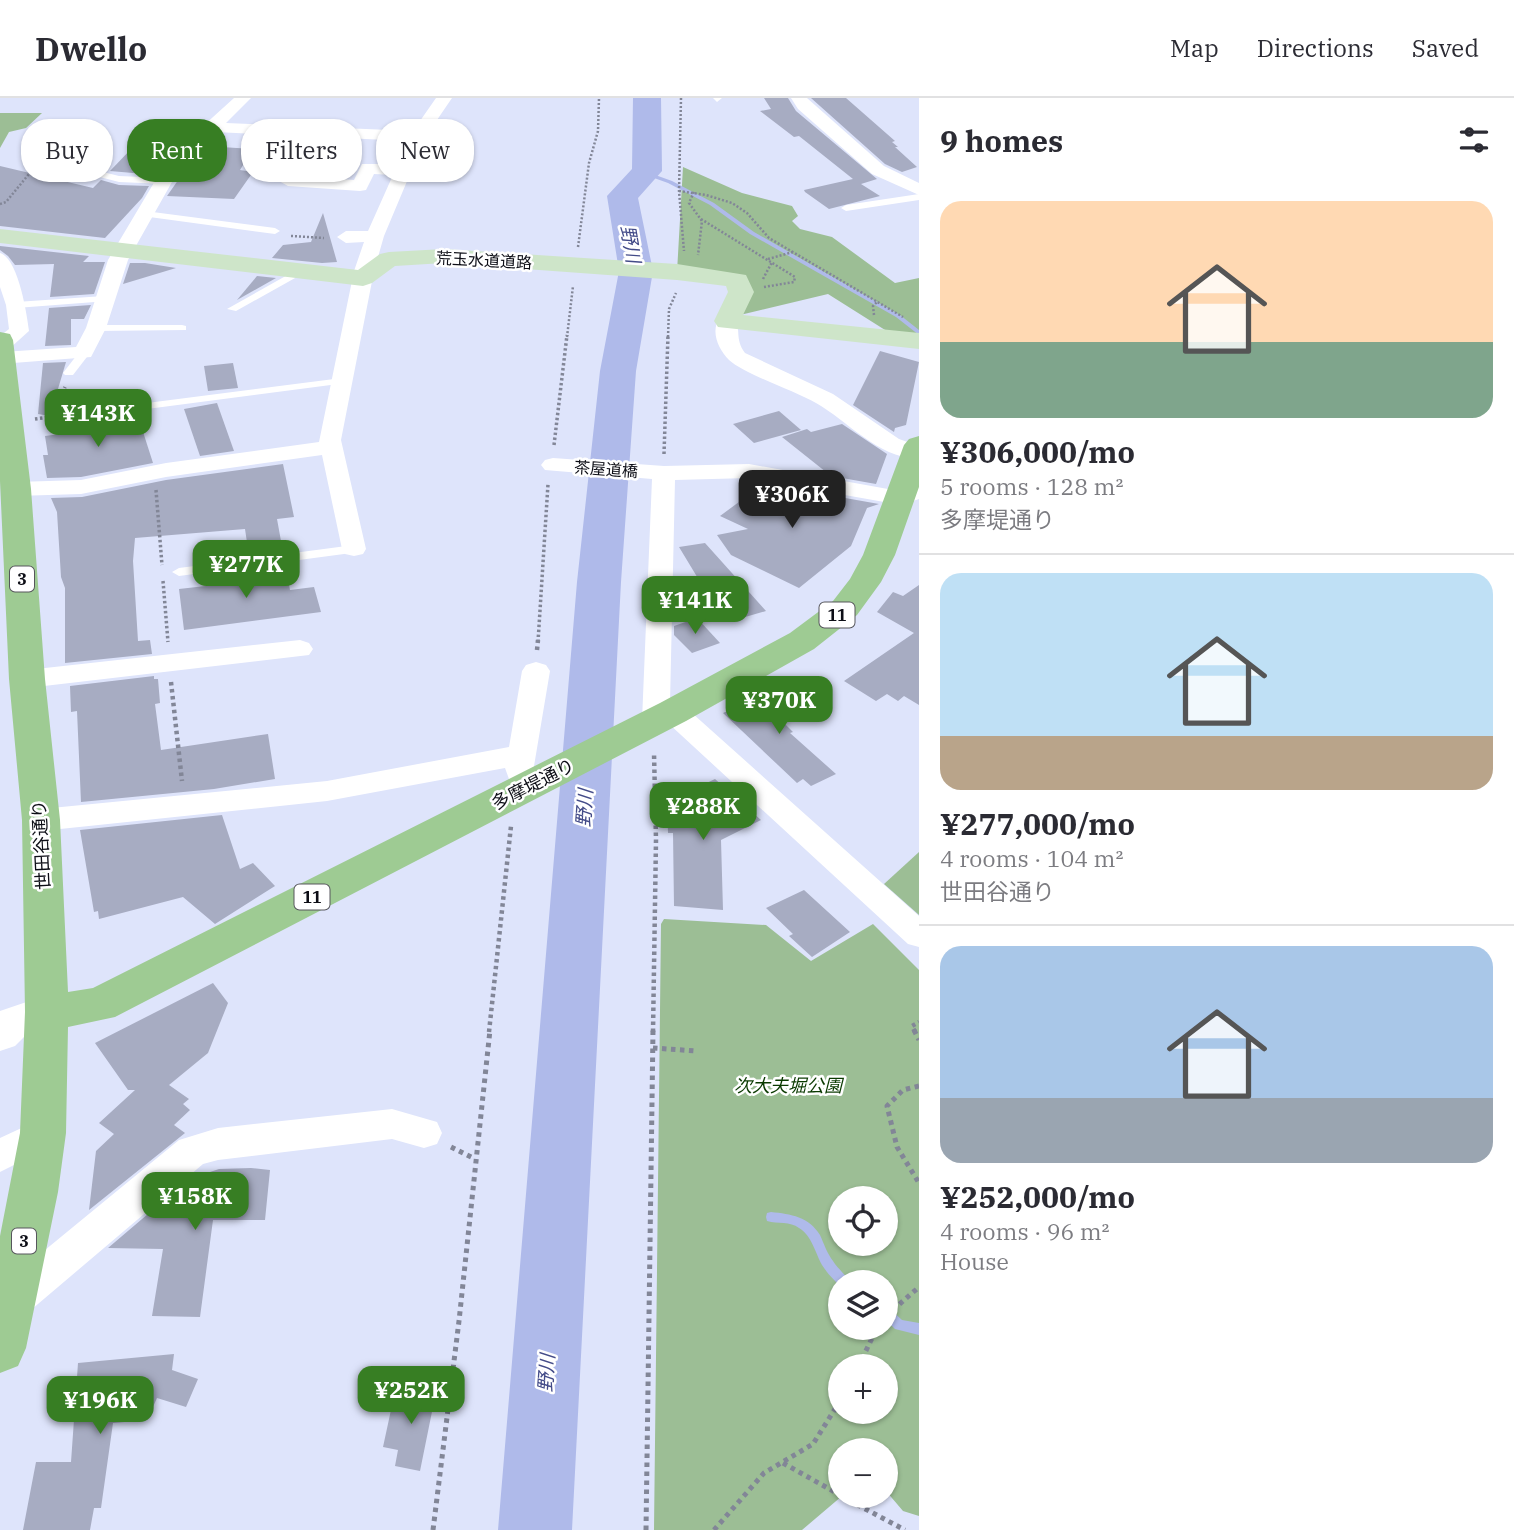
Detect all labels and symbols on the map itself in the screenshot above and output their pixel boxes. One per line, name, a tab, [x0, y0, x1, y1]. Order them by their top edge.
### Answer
water label: 野川	[616, 223, 646, 267]
street label: 荒玉水道道路	[436, 248, 532, 272]
pin: ¥143K	[49, 390, 147, 449]
street label: 茶屋道橋	[573, 457, 639, 481]
pin: ¥306K	[743, 470, 841, 530]
pin: ¥277K	[197, 540, 295, 600]
road number: 3	[10, 566, 34, 592]
pin: ¥141K	[646, 576, 744, 636]
road number: 11	[820, 602, 854, 628]
pin: ¥370K	[730, 676, 828, 736]
street label: 多摩堤通り	[488, 753, 578, 815]
pin: ¥288K	[654, 782, 752, 842]
water label: 野川	[571, 786, 597, 828]
street label: 世田谷通り	[27, 799, 55, 891]
road number: 11	[294, 884, 330, 910]
park label: 次大夫堀公園	[734, 1074, 845, 1097]
pin: ¥158K	[146, 1172, 244, 1232]
road number: 3	[12, 1228, 36, 1254]
water label: 野川	[533, 1351, 559, 1393]
pin: ¥252K	[362, 1366, 460, 1426]
pin: ¥196K	[51, 1376, 149, 1436]

